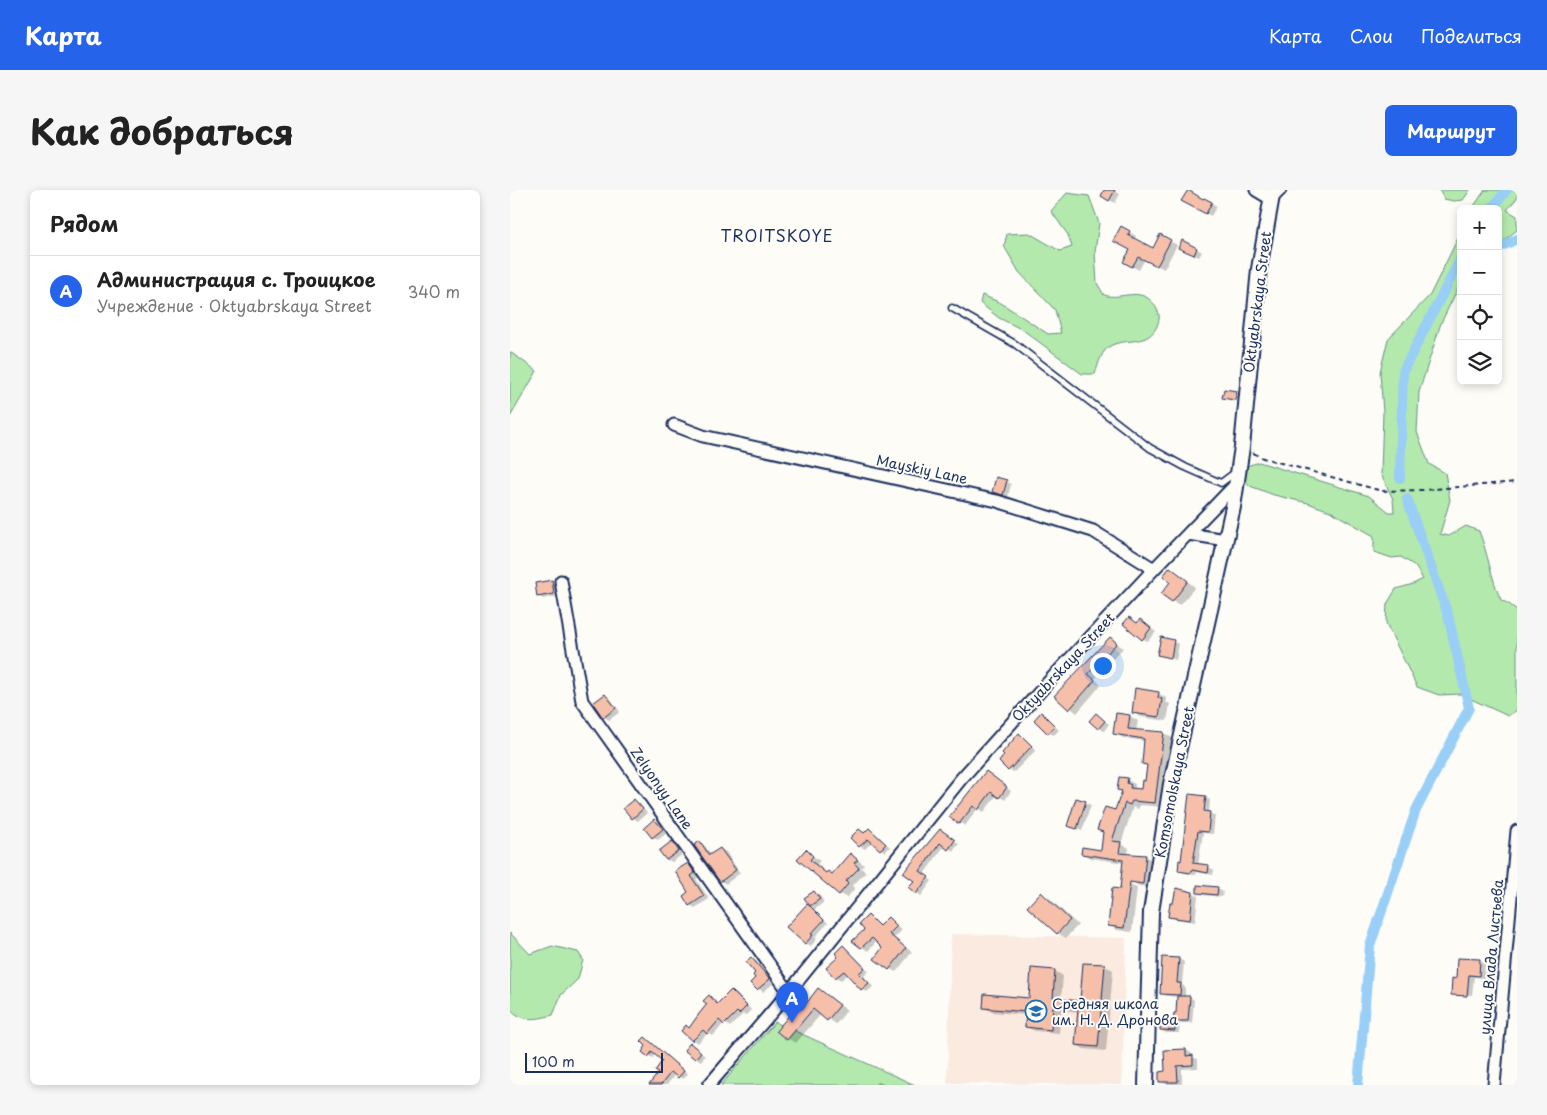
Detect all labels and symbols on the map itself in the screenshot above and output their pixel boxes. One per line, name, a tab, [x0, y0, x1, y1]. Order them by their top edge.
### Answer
district label: TROITSKOYE	[720, 223, 834, 247]
street label: Oktyabrskaya Street	[1238, 230, 1276, 374]
street label: Mayskiy Lane	[874, 449, 970, 489]
street label: Oktyabrskaya Street	[1007, 608, 1119, 726]
your location	[1090, 653, 1116, 679]
street label: Komsomolskaya Street	[1149, 704, 1199, 859]
street label: Zelyonyy Lane	[626, 742, 698, 834]
street label: улица Влада Листьева	[1474, 878, 1508, 1036]
pin: A	[776, 982, 808, 1023]
place label: Средняя школа им. Н. Д. Дронова	[1052, 993, 1178, 1030]
school or university icon: Средняя школа им. Н. Д. Дронова	[1024, 999, 1048, 1023]
scale bar	[525, 1050, 662, 1073]

